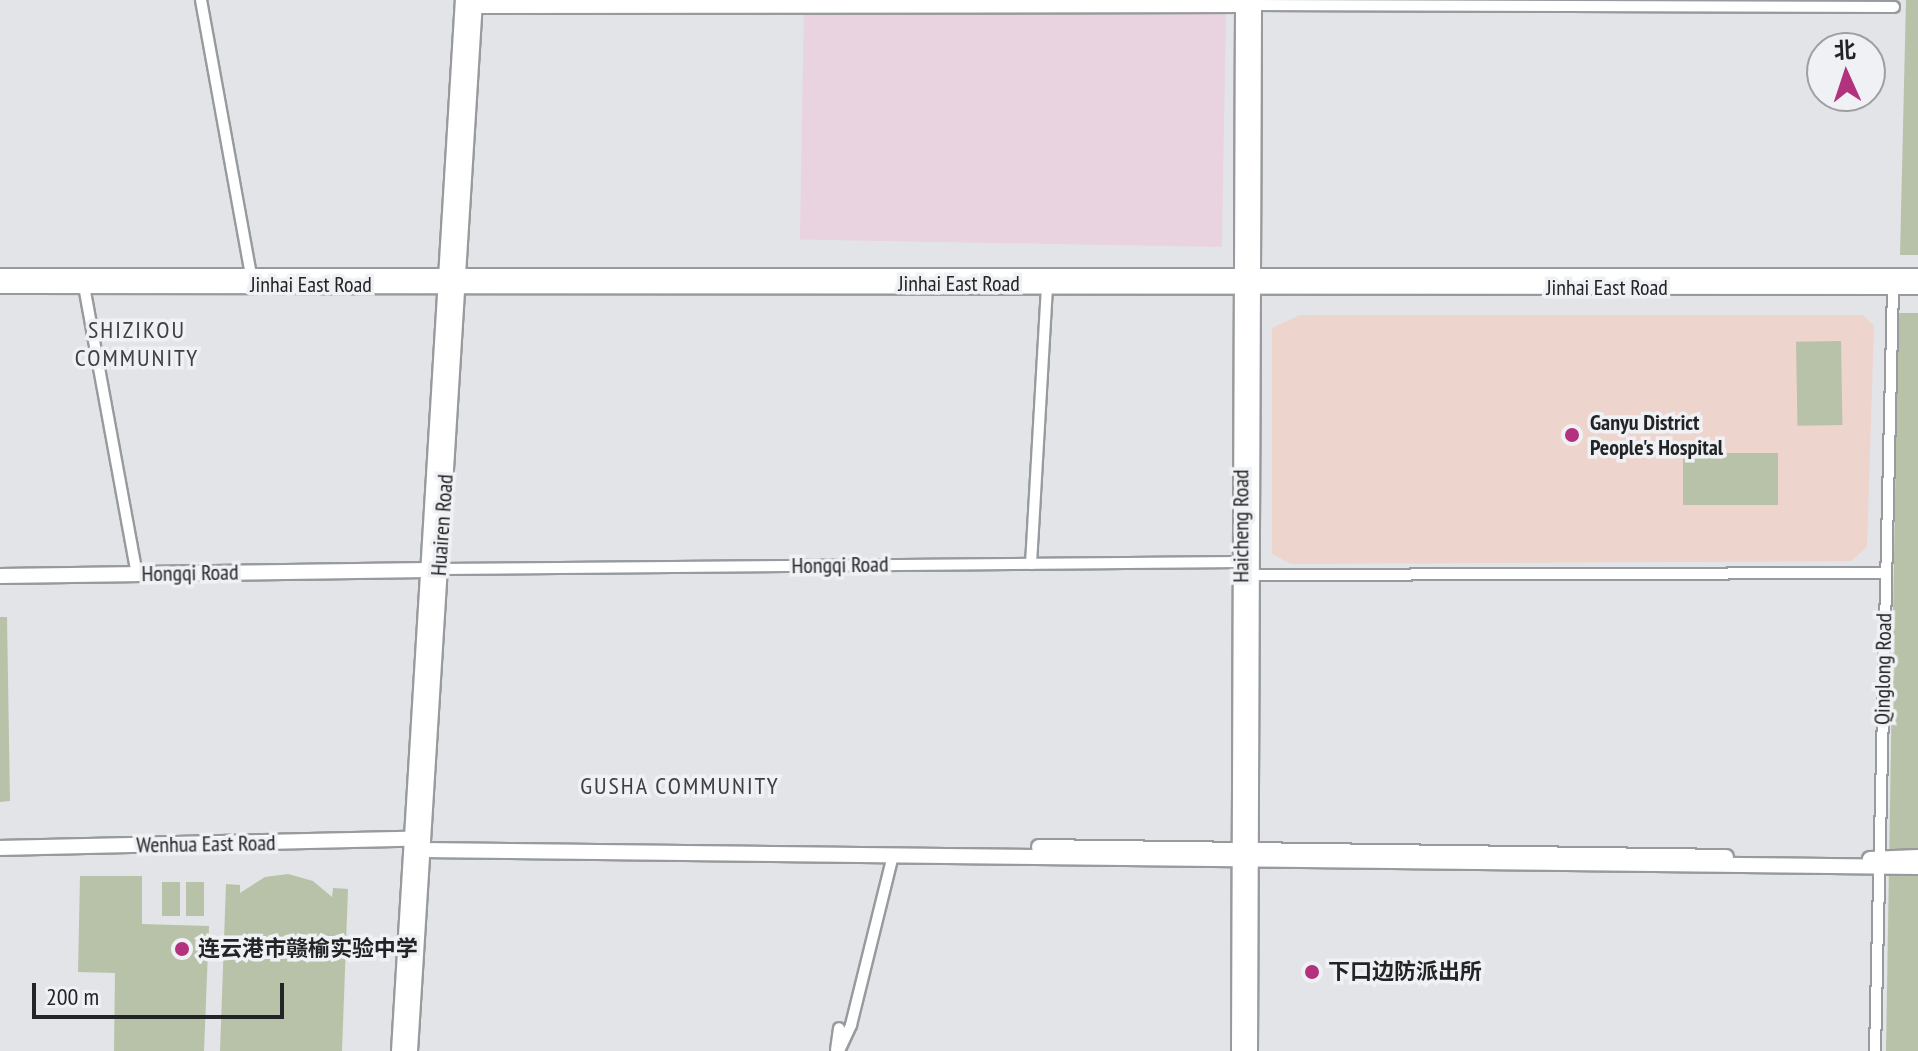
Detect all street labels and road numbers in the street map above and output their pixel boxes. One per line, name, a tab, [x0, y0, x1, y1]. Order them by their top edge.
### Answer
street label: Jinhai East Road	[898, 271, 1020, 297]
street label: Jinhai East Road	[250, 272, 372, 298]
street label: Jinhai East Road	[1546, 275, 1668, 301]
street label: Haicheng Road	[1228, 469, 1254, 583]
street label: Huairen Road	[425, 473, 459, 577]
street label: Hongqi Road	[791, 551, 889, 579]
street label: Hongqi Road	[141, 559, 239, 587]
street label: Qinglong Road	[1869, 613, 1897, 725]
street label: Wenhua East Road	[136, 830, 276, 858]

